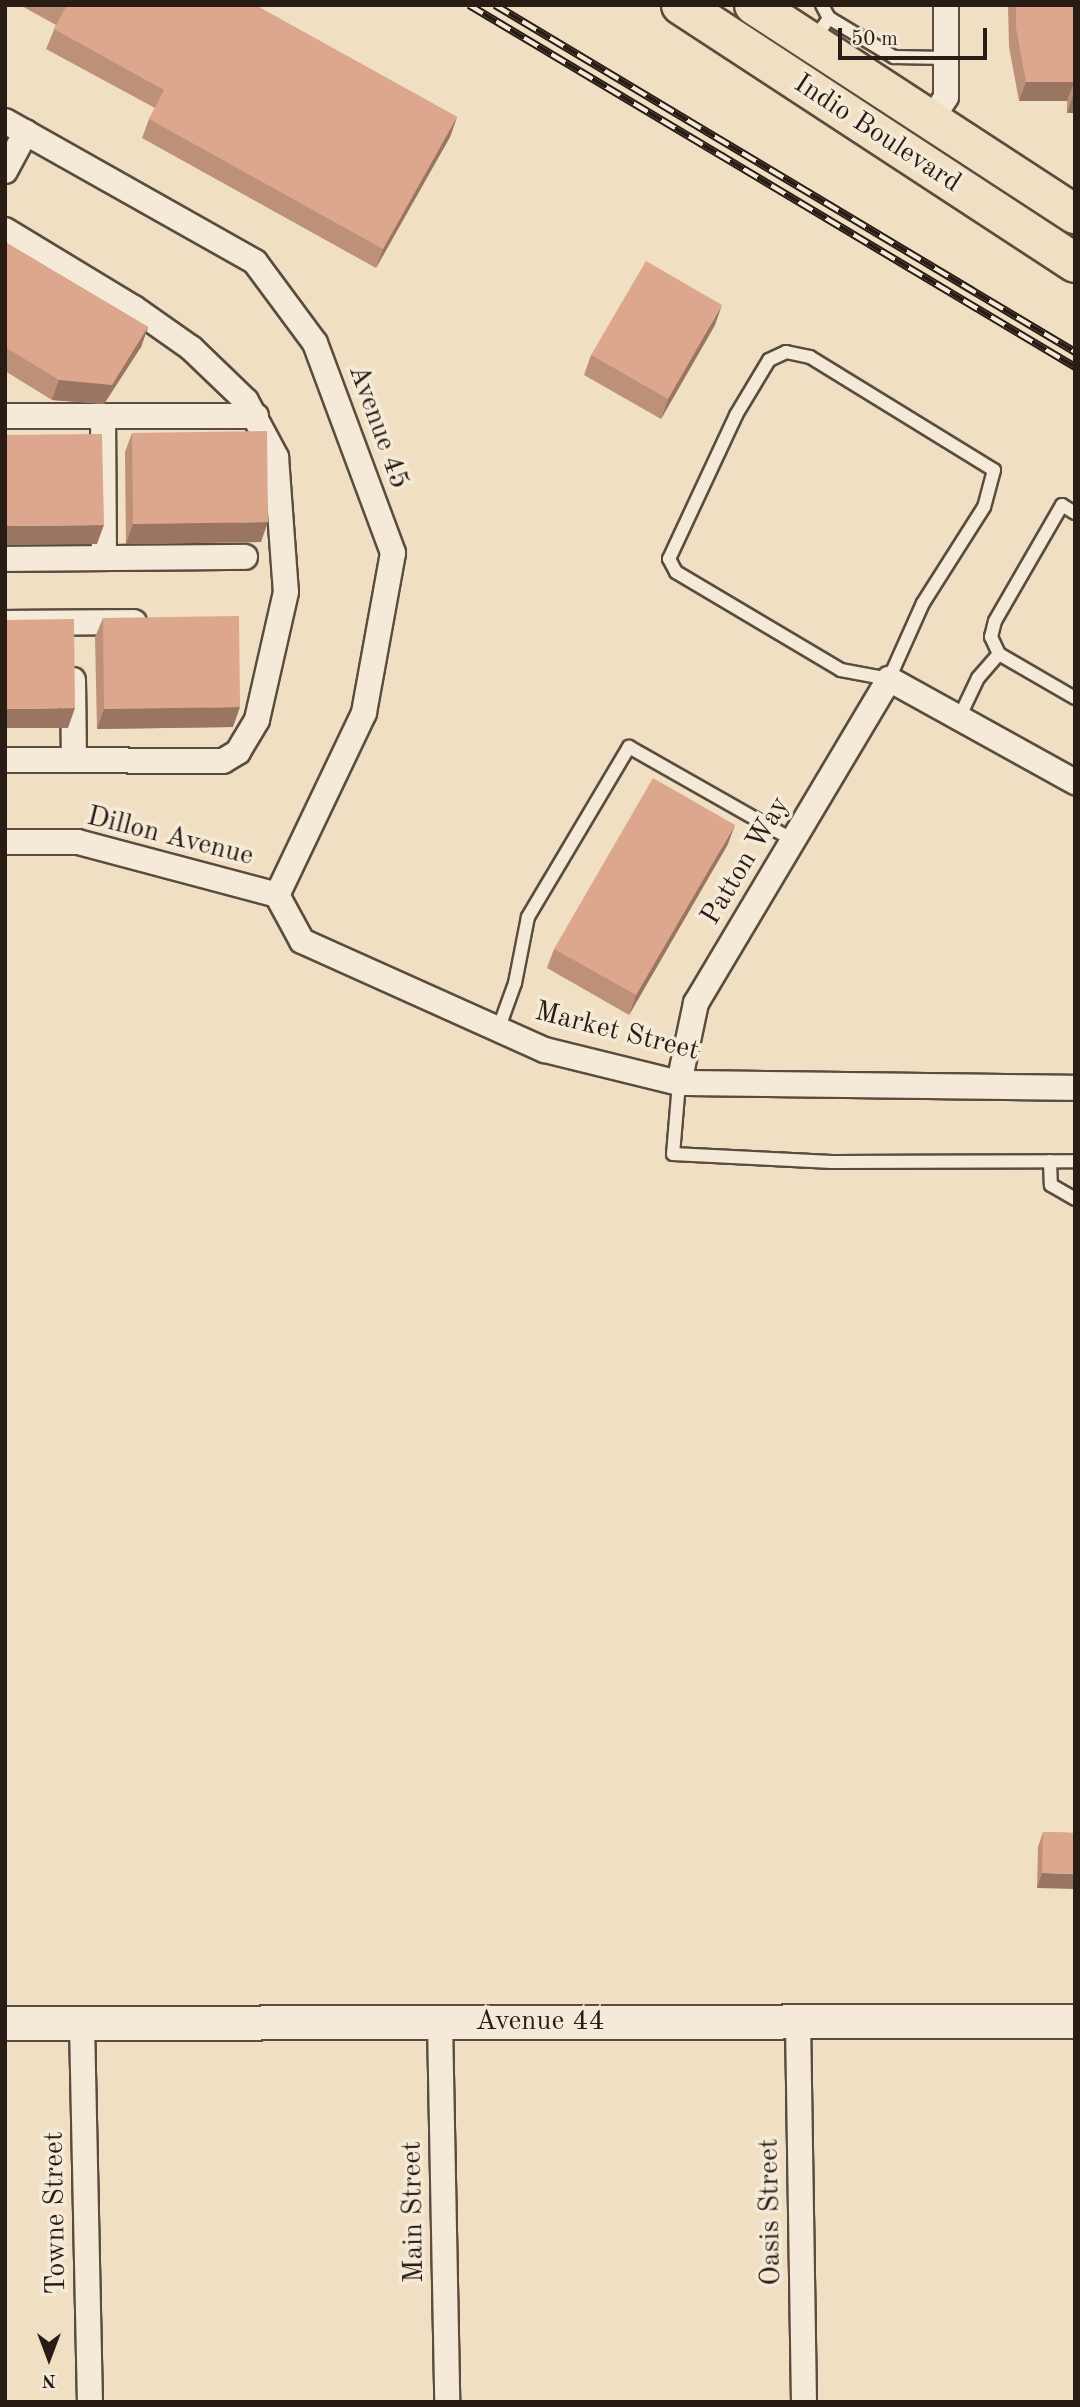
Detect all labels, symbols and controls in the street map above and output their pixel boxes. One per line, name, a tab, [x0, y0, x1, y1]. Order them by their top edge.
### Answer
scale bar	[842, 14, 991, 58]
text: 50 m	[851, 29, 898, 50]
street label: Indio Boulevard	[787, 67, 967, 201]
street label: Avenue 45	[340, 361, 416, 493]
street label: Patton Way	[695, 791, 797, 931]
street label: Dillon Avenue	[83, 800, 257, 874]
street label: Market Street	[531, 995, 703, 1069]
street label: Avenue 44	[475, 2005, 605, 2039]
street label: Towne Street	[38, 2131, 74, 2295]
street label: Oasis Street	[753, 2138, 789, 2286]
street label: Main Street	[396, 2141, 432, 2283]
north arrow	[14, 2323, 84, 2393]
text: N	[42, 2370, 56, 2389]

